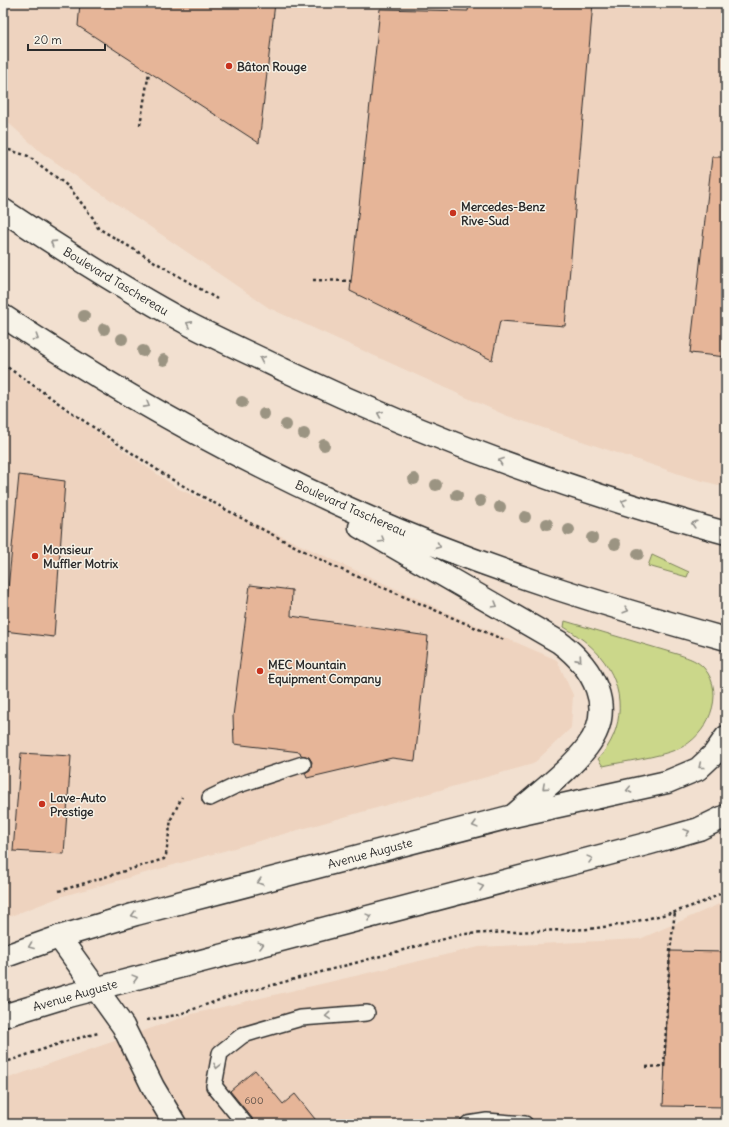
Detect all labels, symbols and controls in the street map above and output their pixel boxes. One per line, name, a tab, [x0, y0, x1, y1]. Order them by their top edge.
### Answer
scale bar	[28, 26, 105, 52]
text: 20 m	[34, 32, 62, 47]
place label: Bâton Rouge	[237, 59, 307, 75]
marker: Bâton Rouge	[224, 61, 234, 71]
place label: Mercedes-Benz Rive-Sud	[461, 199, 545, 228]
marker: Mercedes-Benz Rive-Sud	[448, 208, 458, 218]
one-way arrow	[51, 241, 58, 248]
street label: Boulevard Taschereau	[61, 244, 171, 318]
one-way arrow	[186, 321, 193, 328]
one-way arrow	[31, 333, 38, 340]
one-way arrow	[259, 356, 266, 364]
one-way arrow	[143, 400, 150, 407]
one-way arrow	[377, 411, 384, 419]
one-way arrow	[498, 457, 505, 466]
street label: Boulevard Taschereau	[293, 477, 409, 539]
one-way arrow	[621, 499, 628, 507]
one-way arrow	[690, 520, 697, 529]
one-way arrow	[378, 535, 385, 542]
one-way arrow	[435, 541, 442, 549]
place label: Monsieur Muffler Motrix	[43, 542, 118, 571]
marker: Monsieur Muffler Motrix	[30, 551, 40, 561]
one-way arrow	[491, 600, 498, 607]
one-way arrow	[622, 605, 629, 614]
one-way arrow	[574, 655, 581, 662]
place label: MEC Mountain Equipment Company	[268, 657, 381, 687]
marker: MEC Mountain Equipment Company	[255, 666, 265, 676]
one-way arrow	[698, 761, 706, 768]
one-way arrow	[542, 782, 550, 790]
one-way arrow	[625, 785, 632, 793]
place label: Lave-Auto Prestige	[50, 790, 106, 820]
marker: Lave-Auto Prestige	[37, 799, 47, 809]
one-way arrow	[472, 821, 478, 829]
one-way arrow	[684, 828, 691, 837]
street label: Avenue Auguste	[326, 834, 414, 872]
one-way arrow	[587, 855, 593, 863]
one-way arrow	[256, 877, 263, 886]
one-way arrow	[478, 884, 484, 892]
one-way arrow	[131, 910, 137, 918]
one-way arrow	[366, 913, 372, 921]
one-way arrow	[257, 941, 264, 950]
one-way arrow	[27, 942, 34, 950]
one-way arrow	[132, 975, 138, 983]
street label: Avenue Auguste	[31, 976, 119, 1014]
one-way arrow	[325, 1011, 331, 1020]
one-way arrow	[214, 1063, 222, 1069]
house number: 600	[245, 1094, 263, 1107]

